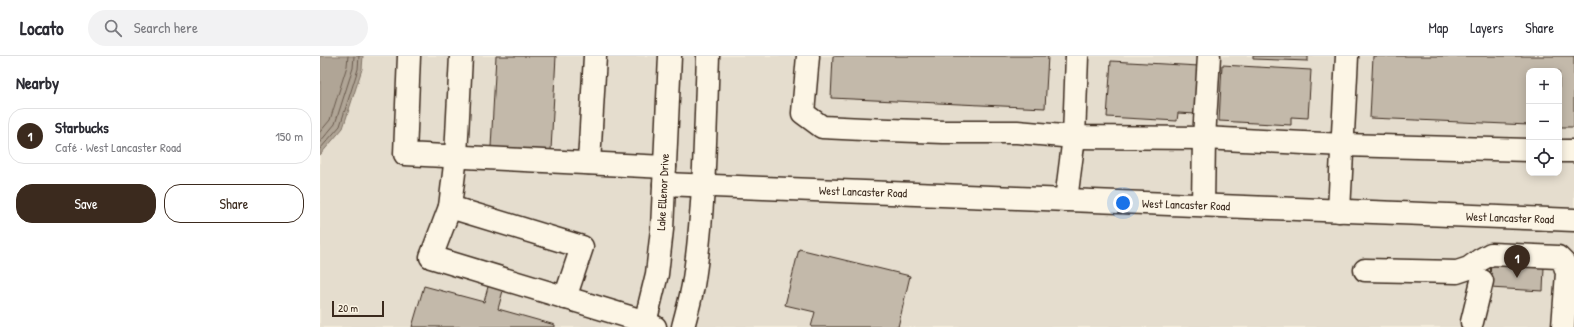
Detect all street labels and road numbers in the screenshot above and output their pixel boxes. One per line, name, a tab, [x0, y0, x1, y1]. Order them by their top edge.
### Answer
street label: Lake Ellenor Drive	[652, 153, 673, 231]
street label: West Lancaster Road	[819, 181, 908, 202]
street label: West Lancaster Road	[1142, 194, 1231, 215]
street label: West Lancaster Road	[1466, 207, 1555, 228]

